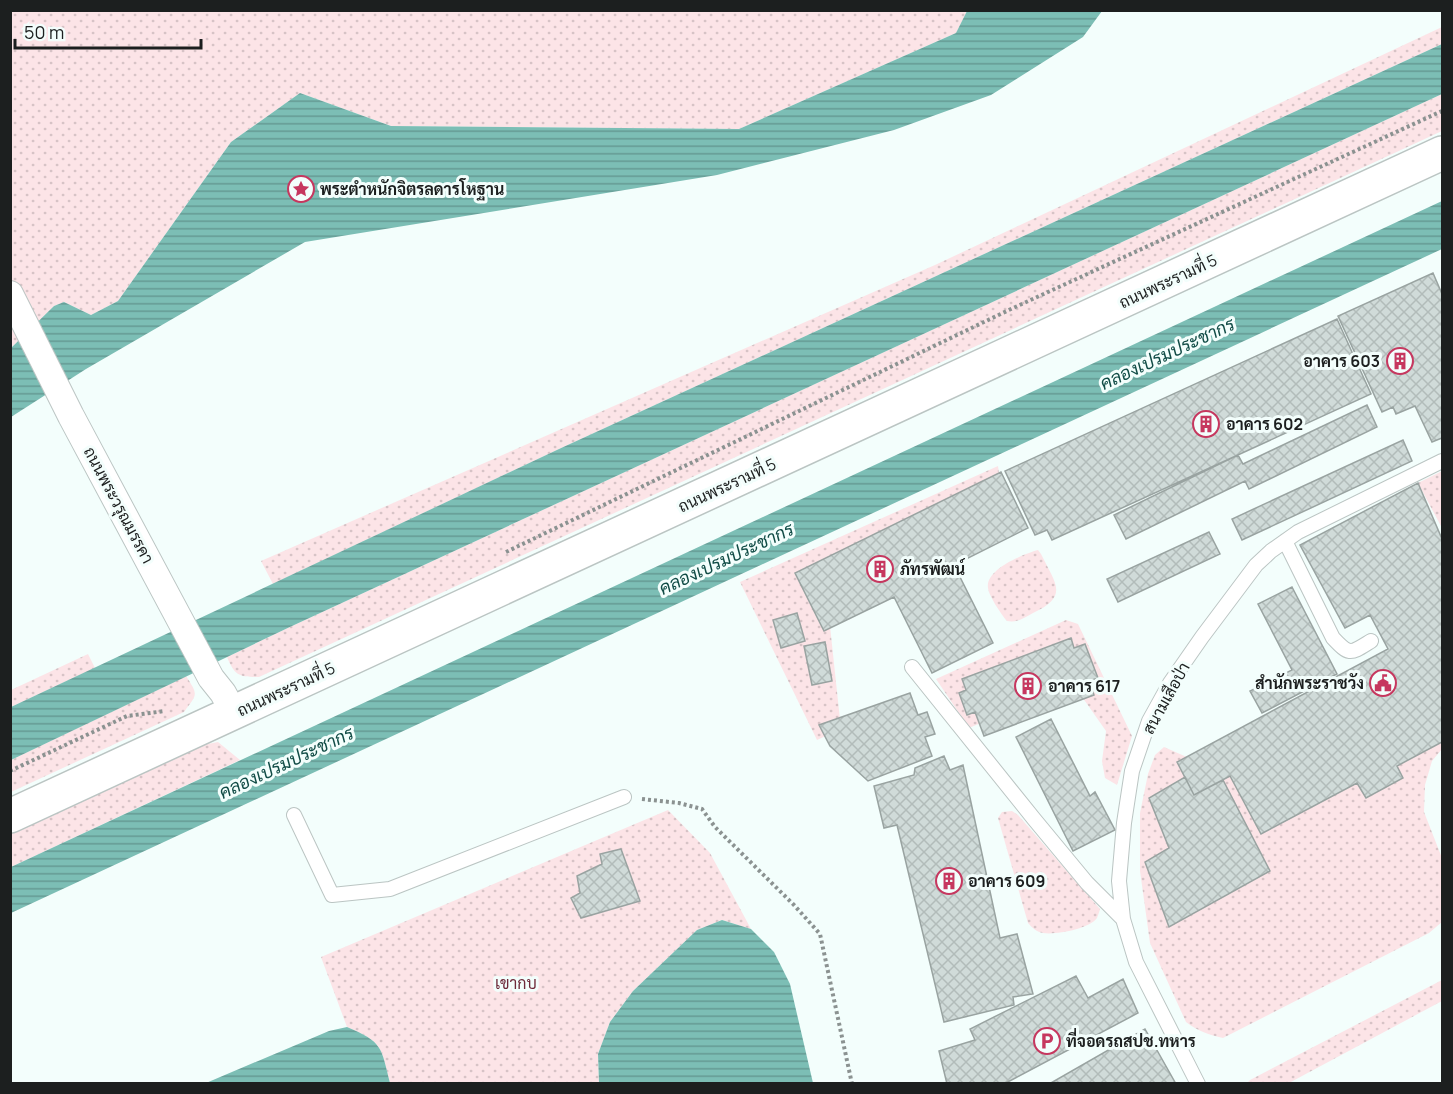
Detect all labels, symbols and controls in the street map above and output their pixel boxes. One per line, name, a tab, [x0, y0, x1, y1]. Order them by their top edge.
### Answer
scale bar	[15, 12, 201, 50]
text: 50 m	[24, 20, 64, 44]
place icon: พระตำหนักจิตรลดารโหฐาน	[286, 174, 316, 204]
place label: พระตำหนักจิตรลดารโหฐาน	[320, 178, 504, 201]
street label: ถนนพระรามที่ 5	[1114, 246, 1221, 313]
water label: คลองเปรมประชากร	[1096, 311, 1239, 395]
building icon: อาคาร 603	[1385, 346, 1415, 376]
place label: อาคาร 603	[1303, 350, 1380, 372]
building icon: อาคาร 602	[1191, 409, 1221, 439]
place label: อาคาร 602	[1226, 413, 1303, 435]
street label: ถนนพระวรุณมรรคา	[78, 443, 159, 568]
street label: ถนนพระรามที่ 5	[673, 450, 780, 517]
water label: คลองเปรมประชากร	[655, 516, 798, 600]
building icon: ภัทรพัฒน์	[865, 554, 895, 584]
place label: ภัทรพัฒน์	[900, 558, 966, 580]
street label: ถนนพระรามที่ 5	[232, 654, 339, 721]
street label: สนามเสือป่า	[1137, 658, 1195, 738]
public building icon: สำนักพระราชวัง	[1368, 668, 1398, 698]
building icon: อาคาร 617	[1013, 671, 1043, 701]
place label: สำนักพระราชวัง	[1255, 672, 1364, 694]
place label: อาคาร 617	[1048, 675, 1120, 697]
water label: คลองเปรมประชากร	[215, 720, 358, 804]
building icon: อาคาร 609	[934, 866, 964, 896]
place label: อาคาร 609	[968, 870, 1046, 892]
park label: เขากบ	[495, 972, 537, 994]
parking icon: ที่จอดรถสปช.ทหาร	[1032, 1026, 1062, 1056]
place label: ที่จอดรถสปช.ทหาร	[1066, 1027, 1196, 1052]

